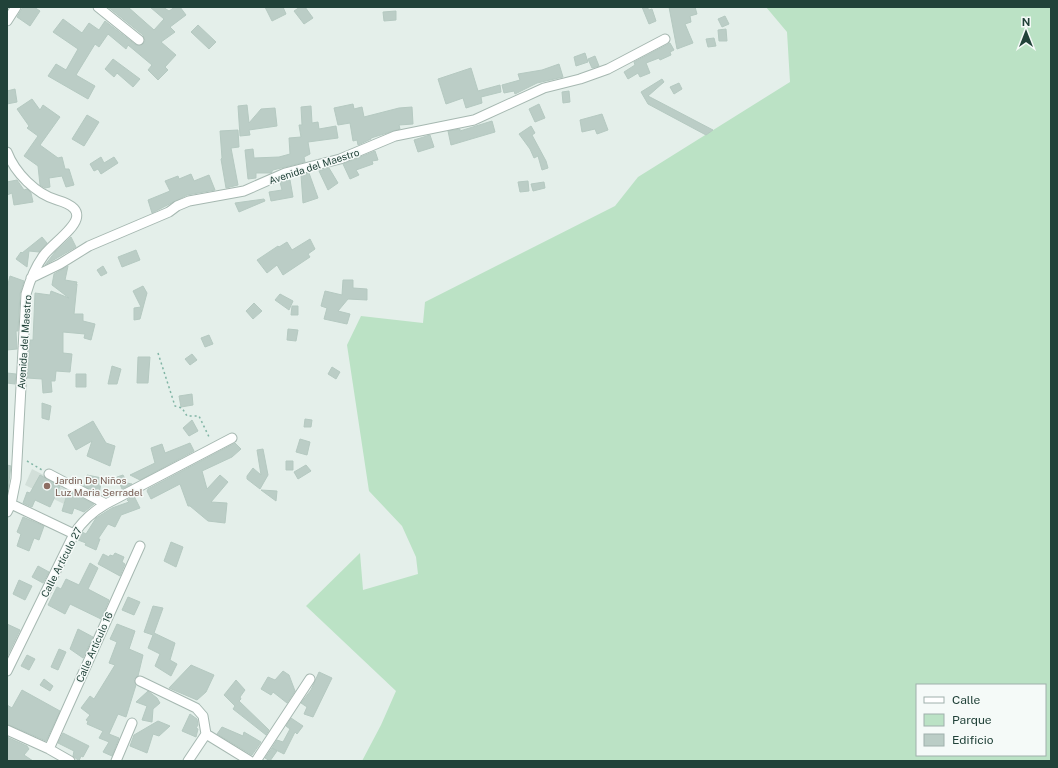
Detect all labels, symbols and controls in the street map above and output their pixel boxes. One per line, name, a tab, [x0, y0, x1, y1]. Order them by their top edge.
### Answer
north arrow	[1006, 12, 1046, 52]
text: N	[1022, 16, 1030, 28]
street label: Avenida del Maestro	[267, 146, 361, 186]
street label: Avenida del Maestro	[15, 294, 33, 390]
place label: Jardin De Niños Luz Maria Serradel	[55, 474, 143, 498]
marker: Jardin De Niños Luz Maria Serradel	[42, 481, 52, 491]
street label: Calle Artículo 27	[38, 525, 84, 599]
street label: Calle Artículo 16	[73, 610, 115, 684]
legend	[916, 684, 1046, 756]
text: Calle	[952, 693, 981, 707]
text: Parque	[952, 713, 992, 727]
text: Edificio	[952, 733, 994, 747]

